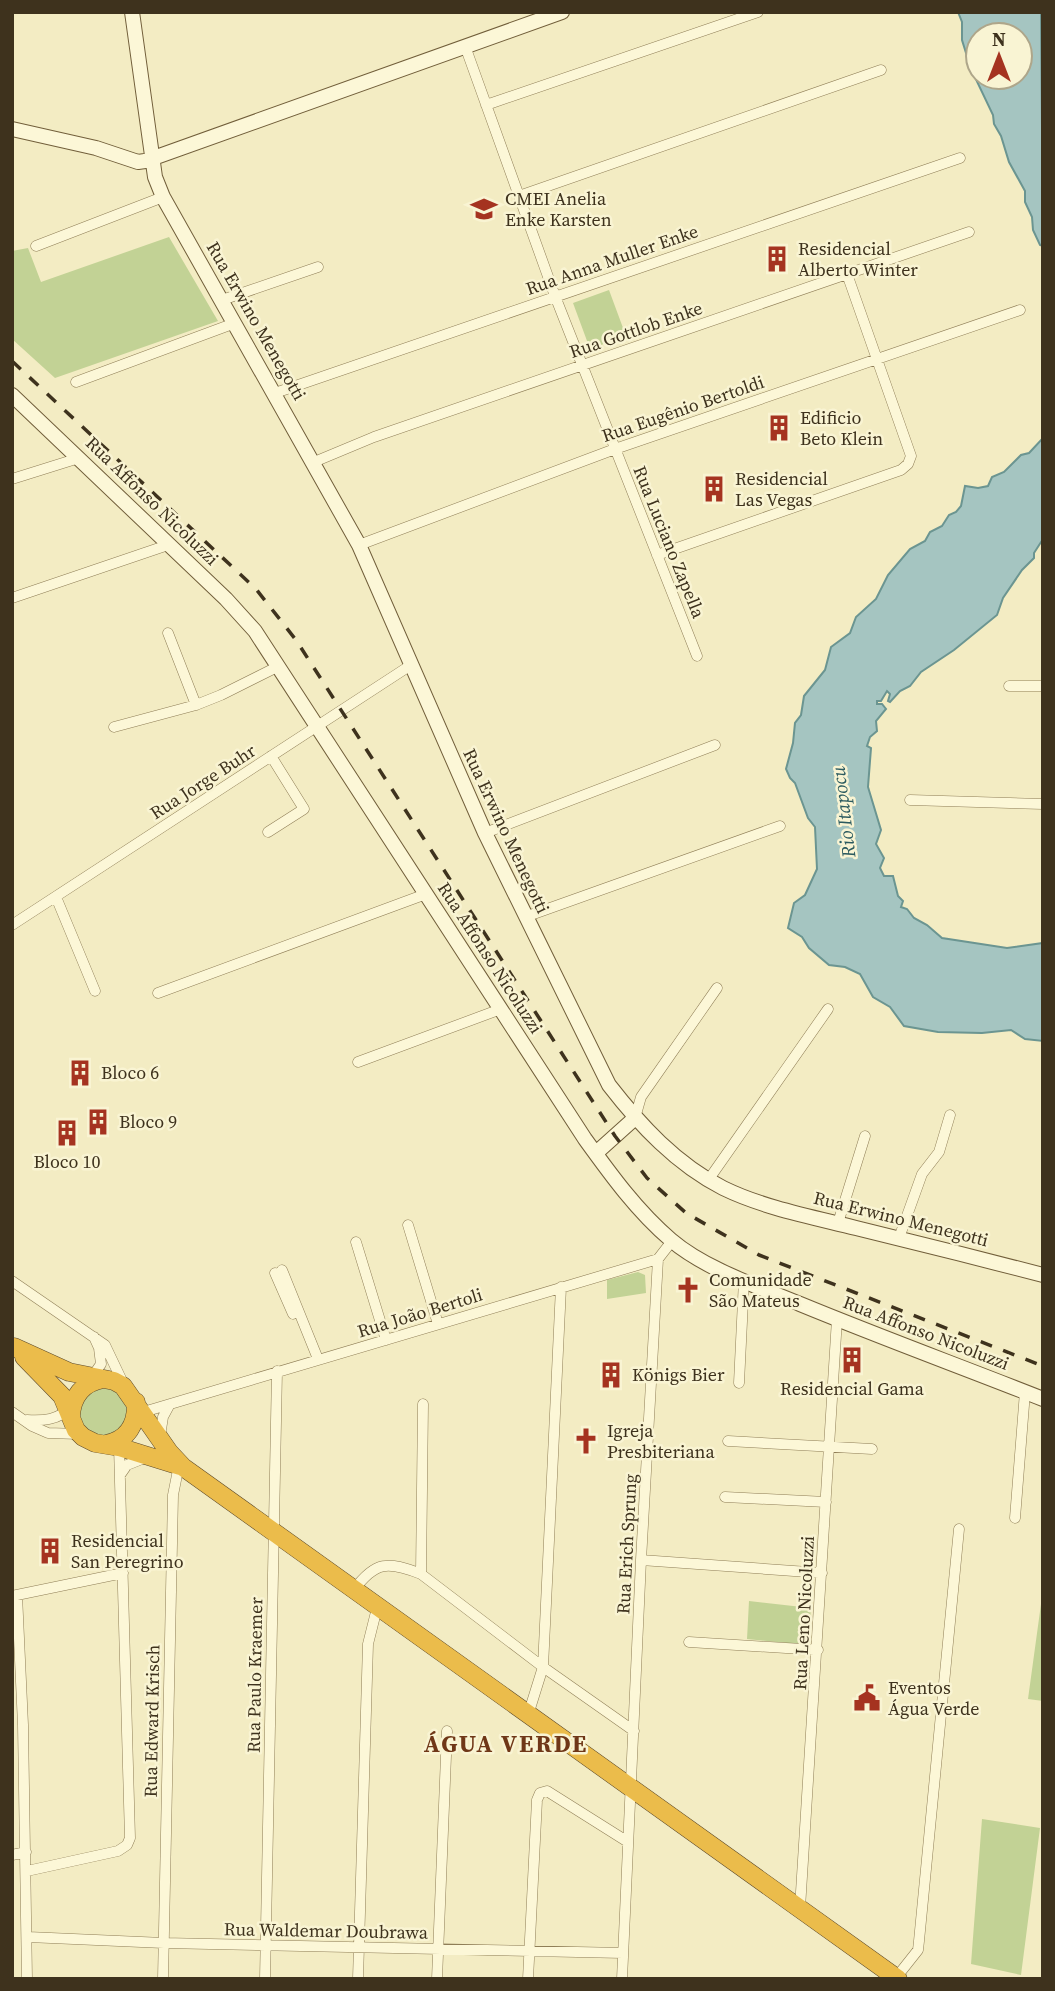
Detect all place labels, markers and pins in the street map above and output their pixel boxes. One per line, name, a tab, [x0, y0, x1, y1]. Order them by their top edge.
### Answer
place label: CMEI Anelia Enke Karsten	[505, 186, 612, 232]
school or university icon: CMEI Anelia Enke Karsten	[469, 194, 499, 224]
place label: Residencial Alberto Winter	[798, 236, 918, 282]
building icon: Residencial Alberto Winter	[762, 244, 792, 274]
place label: Edificio Beto Klein	[800, 405, 883, 451]
building icon: Edificio Beto Klein	[764, 413, 794, 443]
place label: Residencial Las Vegas	[735, 466, 828, 512]
building icon: Residencial Las Vegas	[699, 474, 729, 504]
building icon: Bloco 6	[65, 1058, 95, 1088]
place label: Bloco 6	[101, 1060, 159, 1085]
building icon: Bloco 9	[83, 1107, 113, 1137]
place label: Bloco 9	[119, 1109, 177, 1134]
building icon: Bloco 10	[52, 1118, 82, 1148]
place label: Bloco 10	[33, 1149, 101, 1174]
place label: Comunidade São Mateus	[709, 1267, 812, 1313]
church icon: Comunidade São Mateus	[673, 1275, 703, 1305]
building icon: Residencial Gama	[837, 1345, 867, 1375]
building icon: Königs Bier	[596, 1360, 626, 1390]
place label: Königs Bier	[632, 1362, 725, 1387]
place label: Residencial Gama	[780, 1376, 925, 1401]
place label: Igreja Presbiteriana	[607, 1418, 715, 1464]
church icon: Igreja Presbiteriana	[571, 1426, 601, 1456]
place label: Residencial San Peregrino	[71, 1528, 184, 1574]
building icon: Residencial San Peregrino	[35, 1536, 65, 1566]
place label: Eventos Água Verde	[888, 1675, 979, 1721]
public building icon: Eventos Água Verde	[852, 1683, 882, 1713]

